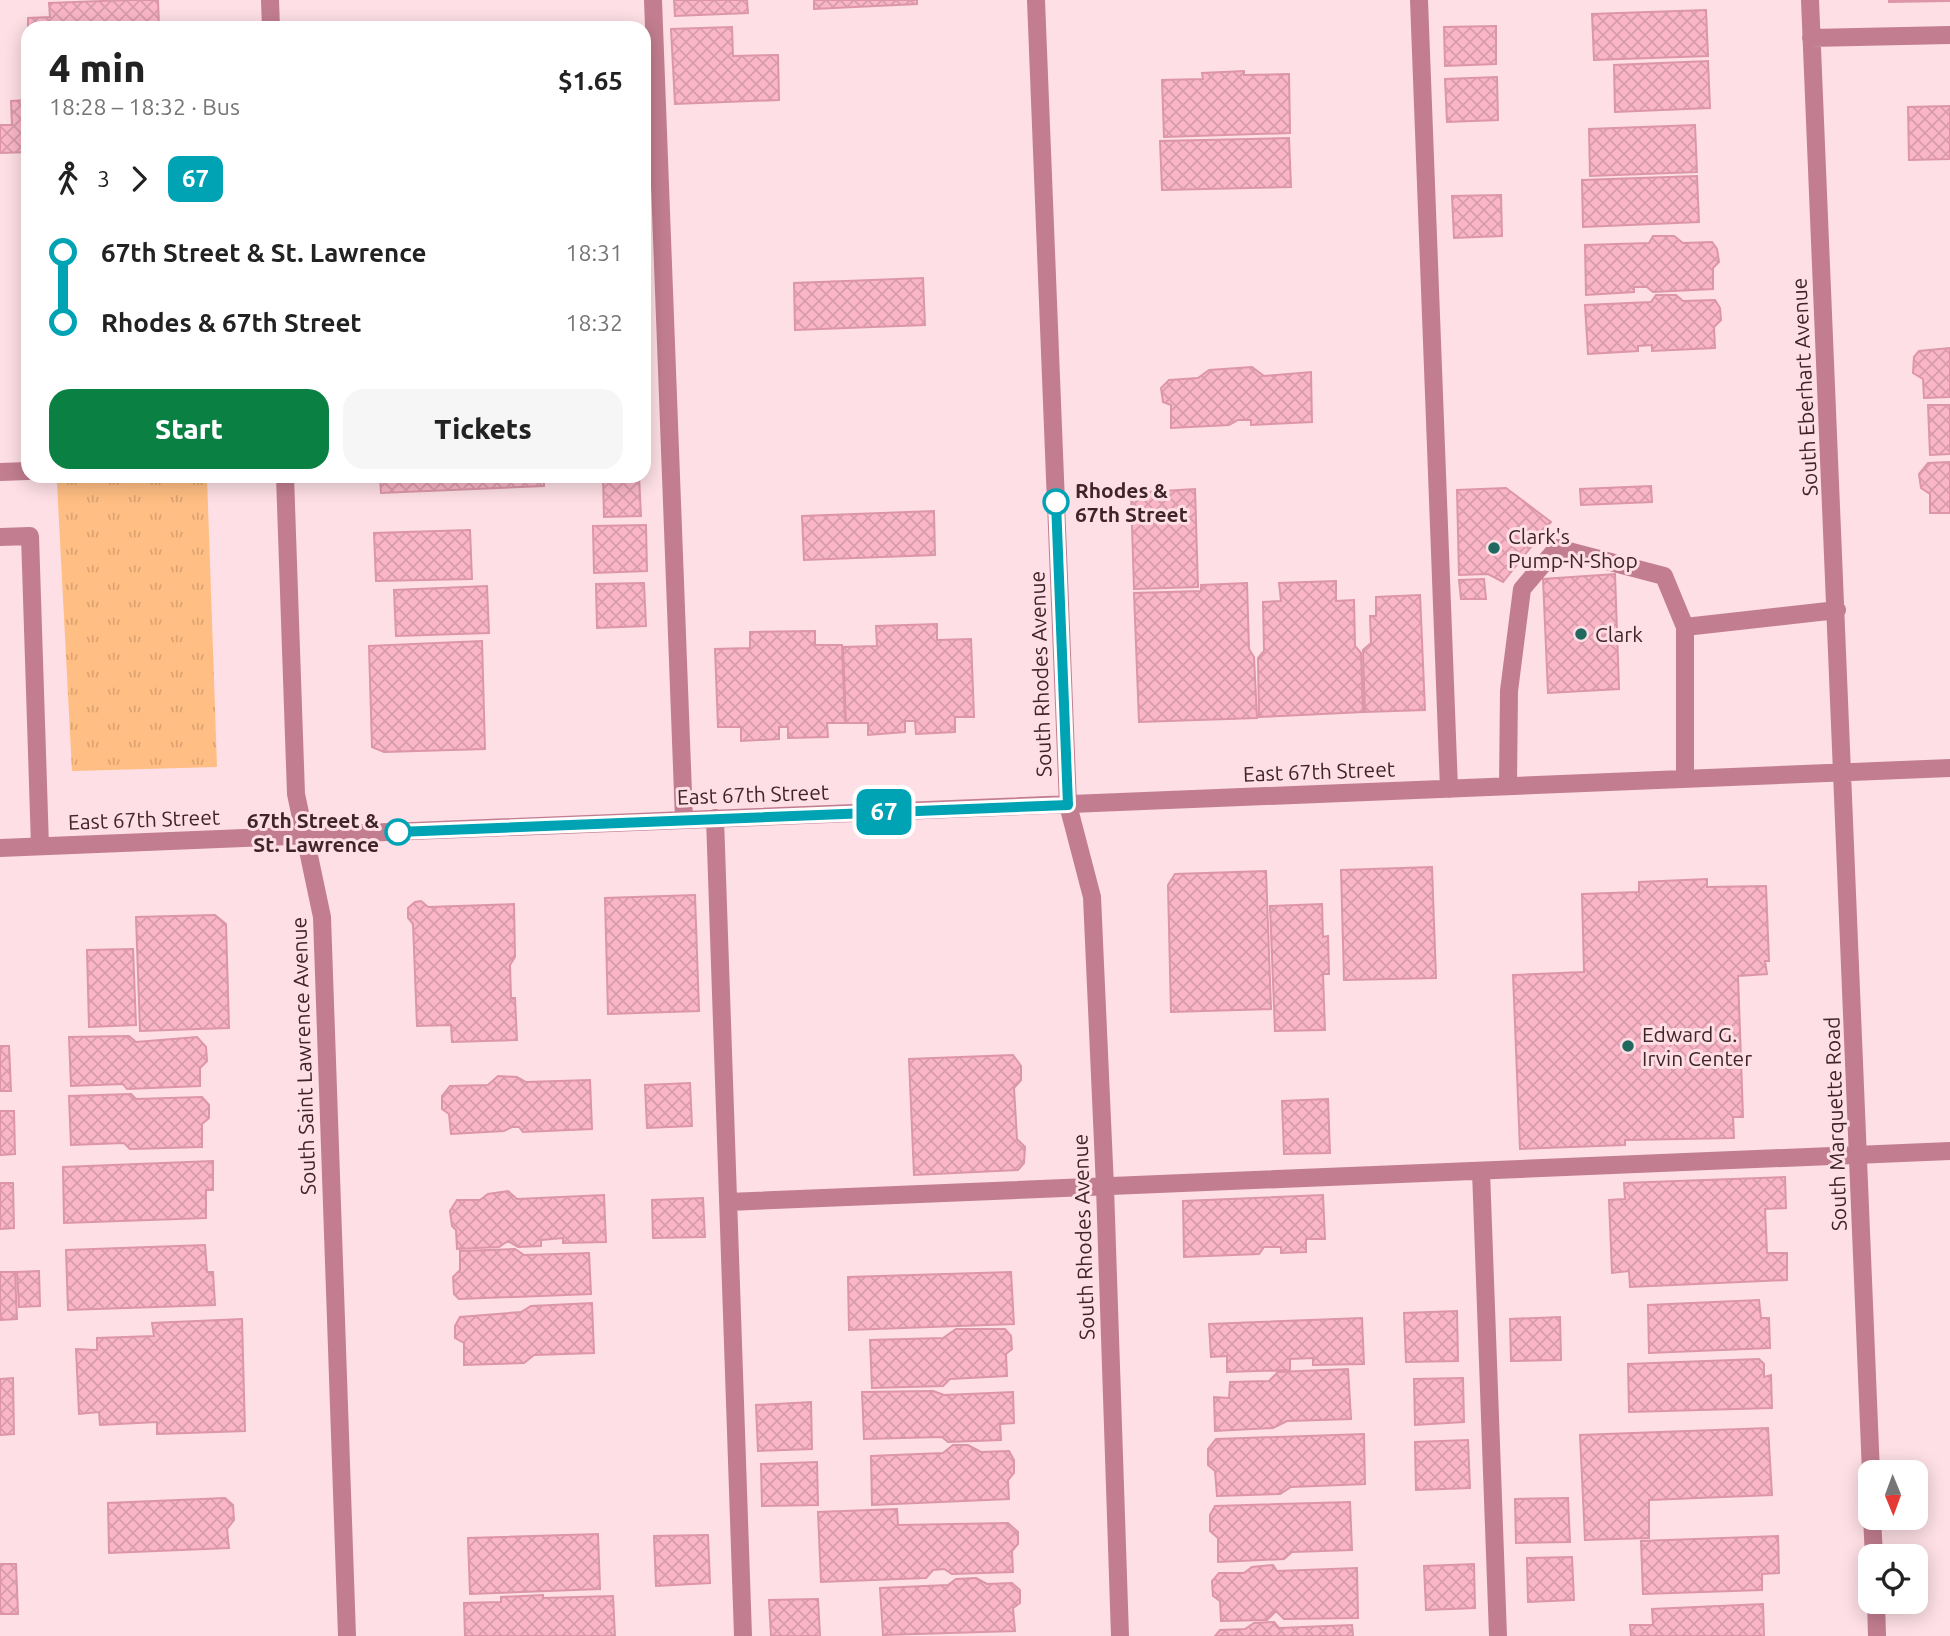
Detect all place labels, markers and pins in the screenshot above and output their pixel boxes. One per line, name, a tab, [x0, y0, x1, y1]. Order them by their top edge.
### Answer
place label: Rhodes & 67th Street	[1075, 478, 1188, 526]
marker: Rhodes & 67th Street	[1043, 489, 1069, 515]
place label: Clark's Pump-N-Shop	[1508, 524, 1638, 572]
marker: Clark's Pump-N-Shop	[1486, 540, 1502, 556]
place label: Clark	[1595, 622, 1643, 646]
marker: Clark	[1573, 626, 1589, 642]
place label: 67th Street & St. Lawrence	[247, 808, 379, 856]
marker: 67th Street & St. Lawrence	[385, 819, 411, 845]
place label: Edward G. Irvin Center	[1642, 1022, 1752, 1070]
marker: Edward G. Irvin Center	[1620, 1038, 1636, 1054]

